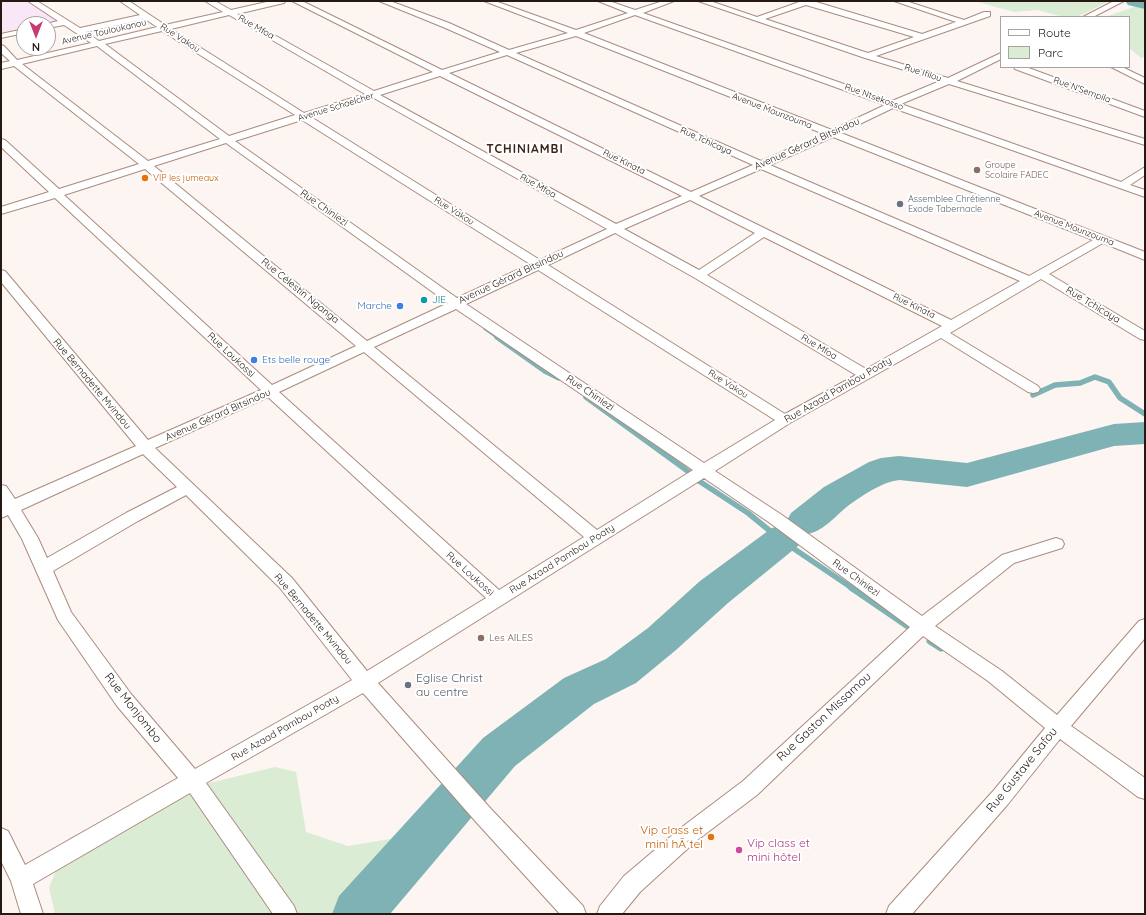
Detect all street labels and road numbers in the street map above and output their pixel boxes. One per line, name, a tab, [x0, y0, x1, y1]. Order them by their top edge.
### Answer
street label: Rue Mfoa	[236, 12, 276, 42]
street label: Avenue Touloukanou	[61, 17, 147, 47]
street label: Rue Vakou	[158, 21, 202, 55]
street label: Rue Ifilou	[903, 62, 943, 84]
street label: Rue N'Sempila	[1052, 75, 1112, 105]
street label: Rue Ntsekosso	[843, 81, 905, 113]
street label: Avenue Schoelcher	[297, 90, 375, 124]
street label: Avenue Mounzouma	[730, 91, 814, 131]
street label: Avenue Gérard Bitsindou	[752, 115, 862, 173]
street label: Rue Tchicaya	[679, 125, 733, 157]
street label: Rue Kinata	[601, 147, 647, 177]
street label: Rue Mfoa	[518, 172, 558, 200]
street label: Rue Chiniezi	[298, 187, 350, 229]
street label: Rue Vakou	[432, 194, 476, 228]
street label: Avenue Mounzouma	[1032, 208, 1116, 248]
street label: Avenue Gérard Bitsindou	[457, 247, 565, 307]
street label: Rue Célestin Nganga	[259, 256, 341, 326]
street label: Rue Tchicaya	[1064, 284, 1122, 326]
street label: Rue Kinata	[891, 291, 937, 321]
street label: Rue Loukossi	[205, 330, 257, 380]
street label: Rue Mfoa	[799, 332, 839, 362]
street label: Rue Bernadette Mvindou	[51, 336, 133, 432]
street label: Rue Azaad Pambou Poaty	[782, 354, 894, 426]
street label: Rue Vakou	[706, 367, 750, 401]
street label: Rue Chiniezi	[564, 373, 616, 413]
street label: Avenue Gérard Bitsindou	[163, 386, 273, 444]
street label: Rue Azaad Pambou Poaty	[507, 522, 617, 596]
street label: Rue Loukossi	[444, 549, 496, 599]
street label: Rue Chiniezi	[830, 557, 882, 599]
street label: Rue Bernadette Mvindou	[272, 571, 354, 667]
street label: Rue Monjombo	[101, 670, 165, 746]
street label: Rue Gaston Missamou	[774, 670, 874, 764]
street label: Rue Azaad Pambou Poaty	[229, 692, 341, 764]
street label: Rue Gustave Safou	[983, 725, 1061, 815]

